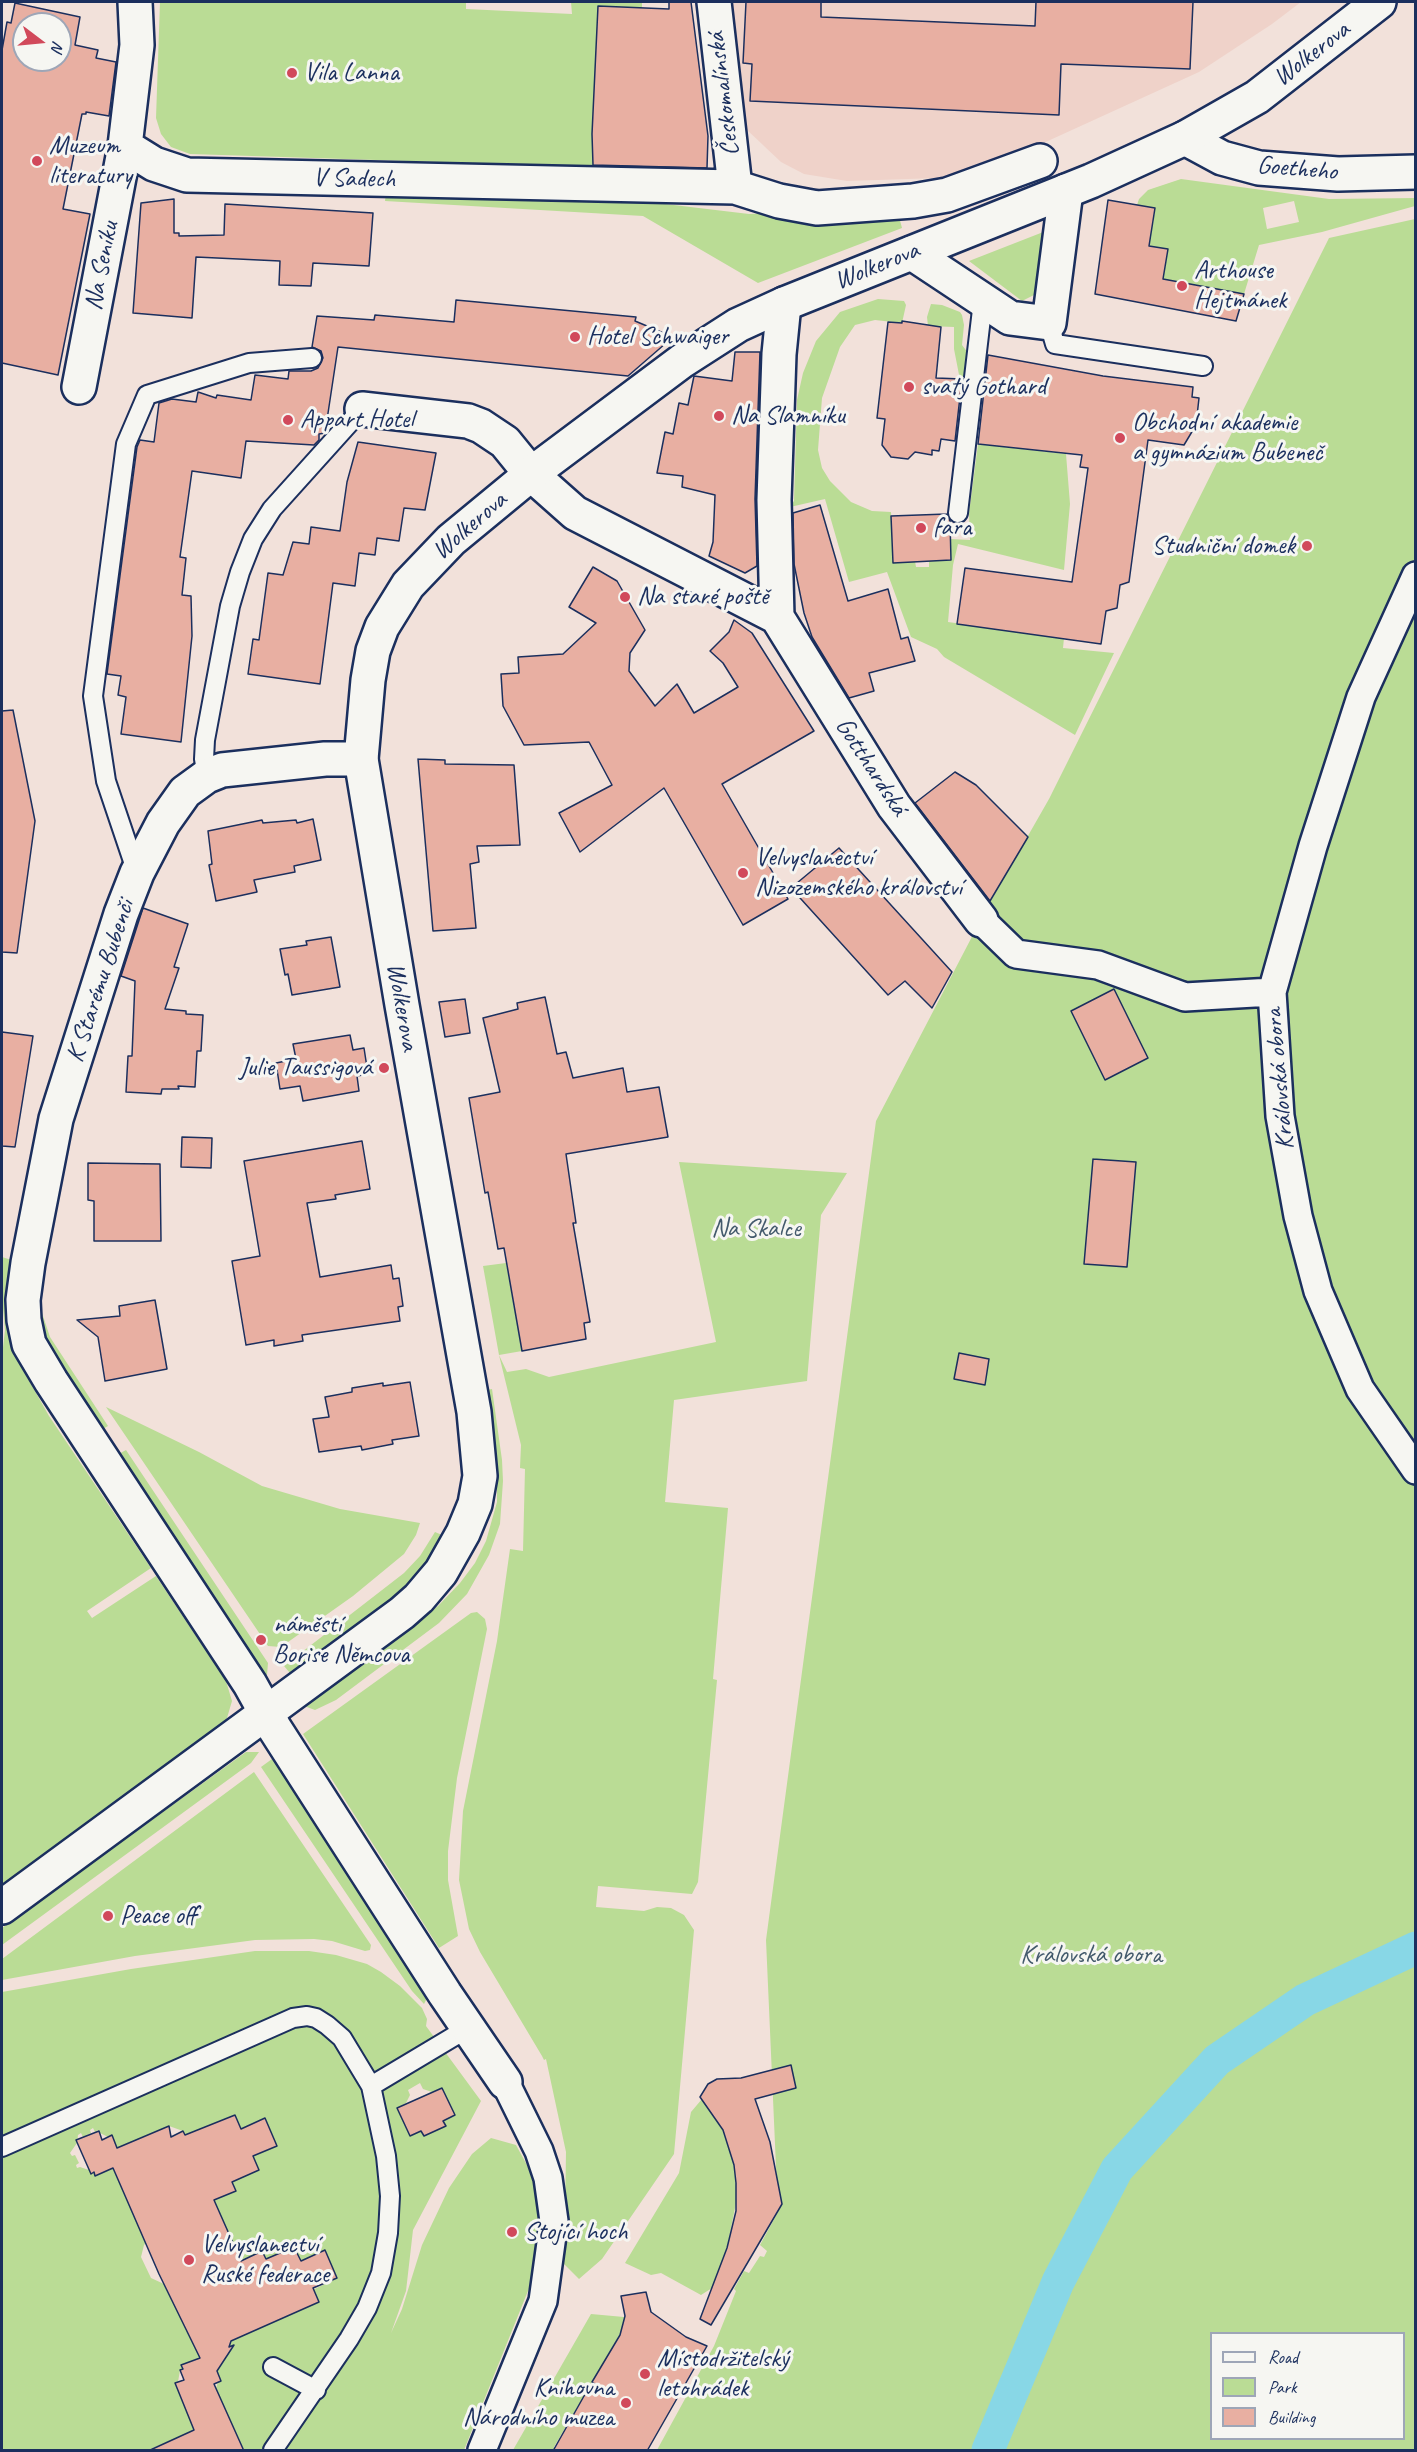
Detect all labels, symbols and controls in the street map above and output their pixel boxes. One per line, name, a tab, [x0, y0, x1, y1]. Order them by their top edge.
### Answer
north arrow	[12, 12, 72, 72]
street label: Wolkerova	[1268, 14, 1356, 94]
street label: Českomalínská	[701, 30, 747, 158]
text: N	[46, 39, 68, 54]
place label: Vila Lanna	[304, 57, 399, 89]
marker: Vila Lanna	[285, 66, 299, 80]
place label: Muzeum literatury	[49, 130, 132, 192]
street label: Goetheho	[1256, 150, 1338, 188]
marker: Muzeum literatury	[30, 154, 44, 168]
street label: V Sadech	[313, 163, 395, 195]
street label: Na Seníku	[78, 219, 126, 313]
street label: Wolkerova	[830, 235, 924, 297]
place label: Arthouse Hejtmánek	[1194, 255, 1287, 316]
marker: Arthouse Hejtmánek	[1175, 279, 1189, 293]
place label: Hotel Schwaiger	[587, 321, 728, 353]
marker: Hotel Schwaiger	[568, 330, 582, 344]
place label: svatý Gothard	[921, 371, 1046, 403]
marker: svatý Gothard	[902, 380, 916, 394]
place label: Na Slamníku	[731, 400, 845, 432]
place label: Appart Hotel	[300, 404, 414, 436]
place label: Obchodní akademie a gymnázium Bubeneč	[1132, 407, 1323, 468]
marker: Na Slamníku	[712, 409, 726, 423]
marker: Appart Hotel	[281, 413, 295, 427]
marker: Obchodní akademie a gymnázium Bubeneč	[1113, 431, 1127, 445]
street label: Wolkerova	[426, 485, 514, 567]
place label: fara	[933, 512, 971, 544]
marker: fara	[914, 521, 928, 535]
place label: Studniční domek	[1152, 530, 1295, 562]
marker: Studniční domek	[1300, 539, 1314, 553]
place label: Na staré poště	[637, 581, 768, 613]
marker: Na staré poště	[618, 590, 632, 604]
street label: Gotthardská	[828, 712, 914, 822]
place label: Velvyslanectví Nizozemského království	[755, 842, 962, 904]
marker: Velvyslanectví Nizozemského království	[736, 866, 750, 880]
street label: K Starému Bubenči	[60, 896, 142, 1066]
street label: Wolkerova	[379, 961, 425, 1053]
street label: Královská obora	[1258, 1007, 1302, 1151]
place label: Julie Taussigová	[239, 1052, 372, 1084]
marker: Julie Taussigová	[377, 1061, 391, 1075]
park label: Na Skalce	[711, 1213, 801, 1245]
place label: náměstí Borise Němcova	[273, 1609, 409, 1670]
marker: náměstí Borise Němcova	[254, 1633, 268, 1647]
place label: Peace off	[120, 1900, 197, 1932]
marker: Peace off	[101, 1909, 115, 1923]
park label: Královská obora	[1020, 1939, 1162, 1971]
place label: Stojící hoch	[524, 2216, 628, 2248]
marker: Stojící hoch	[505, 2225, 519, 2239]
place label: Velvyslanectví Ruské federace	[201, 2229, 329, 2290]
marker: Velvyslanectví Ruské federace	[182, 2253, 196, 2267]
legend	[1210, 2332, 1405, 2440]
place label: Místodržitelský letohrádek	[657, 2343, 789, 2404]
text: Road	[1268, 2346, 1298, 2368]
marker: Místodržitelský letohrádek	[638, 2367, 652, 2381]
place label: Knihovna Národního muzea	[463, 2372, 614, 2434]
text: Park	[1268, 2376, 1297, 2398]
marker: Knihovna Národního muzea	[619, 2396, 633, 2410]
text: Building	[1268, 2406, 1315, 2428]

